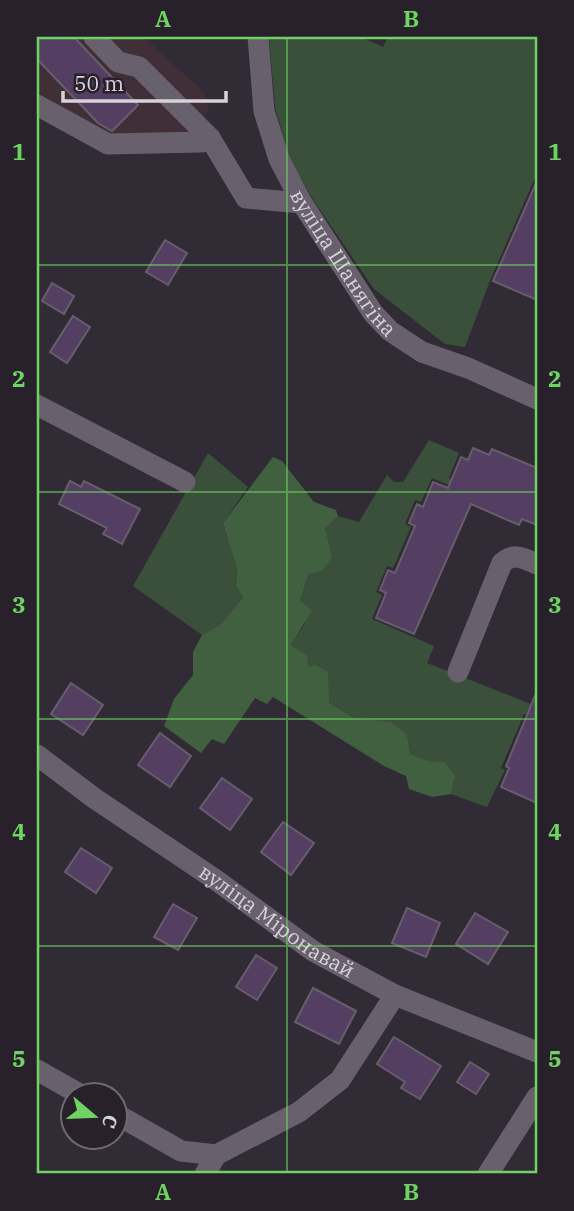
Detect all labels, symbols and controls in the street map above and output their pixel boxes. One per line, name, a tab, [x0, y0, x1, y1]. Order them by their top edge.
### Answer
text: A	[155, 3, 171, 33]
text: B	[403, 3, 419, 33]
scale bar	[63, 60, 226, 104]
text: 50 m	[74, 69, 124, 97]
text: 1	[12, 136, 26, 166]
text: 1	[548, 136, 562, 166]
street label: вуліца Шанягіна	[284, 184, 403, 342]
text: 2	[12, 363, 26, 393]
text: 2	[548, 363, 562, 393]
text: 3	[12, 589, 26, 619]
text: 3	[548, 589, 562, 619]
text: 4	[12, 816, 26, 846]
text: 4	[548, 816, 562, 846]
street label: вуліца Міронавай	[194, 857, 360, 984]
text: 5	[12, 1043, 26, 1073]
text: 5	[548, 1043, 562, 1073]
north arrow	[60, 1082, 130, 1152]
text: С	[97, 1112, 123, 1131]
text: A	[155, 1176, 171, 1206]
text: B	[403, 1176, 419, 1206]

